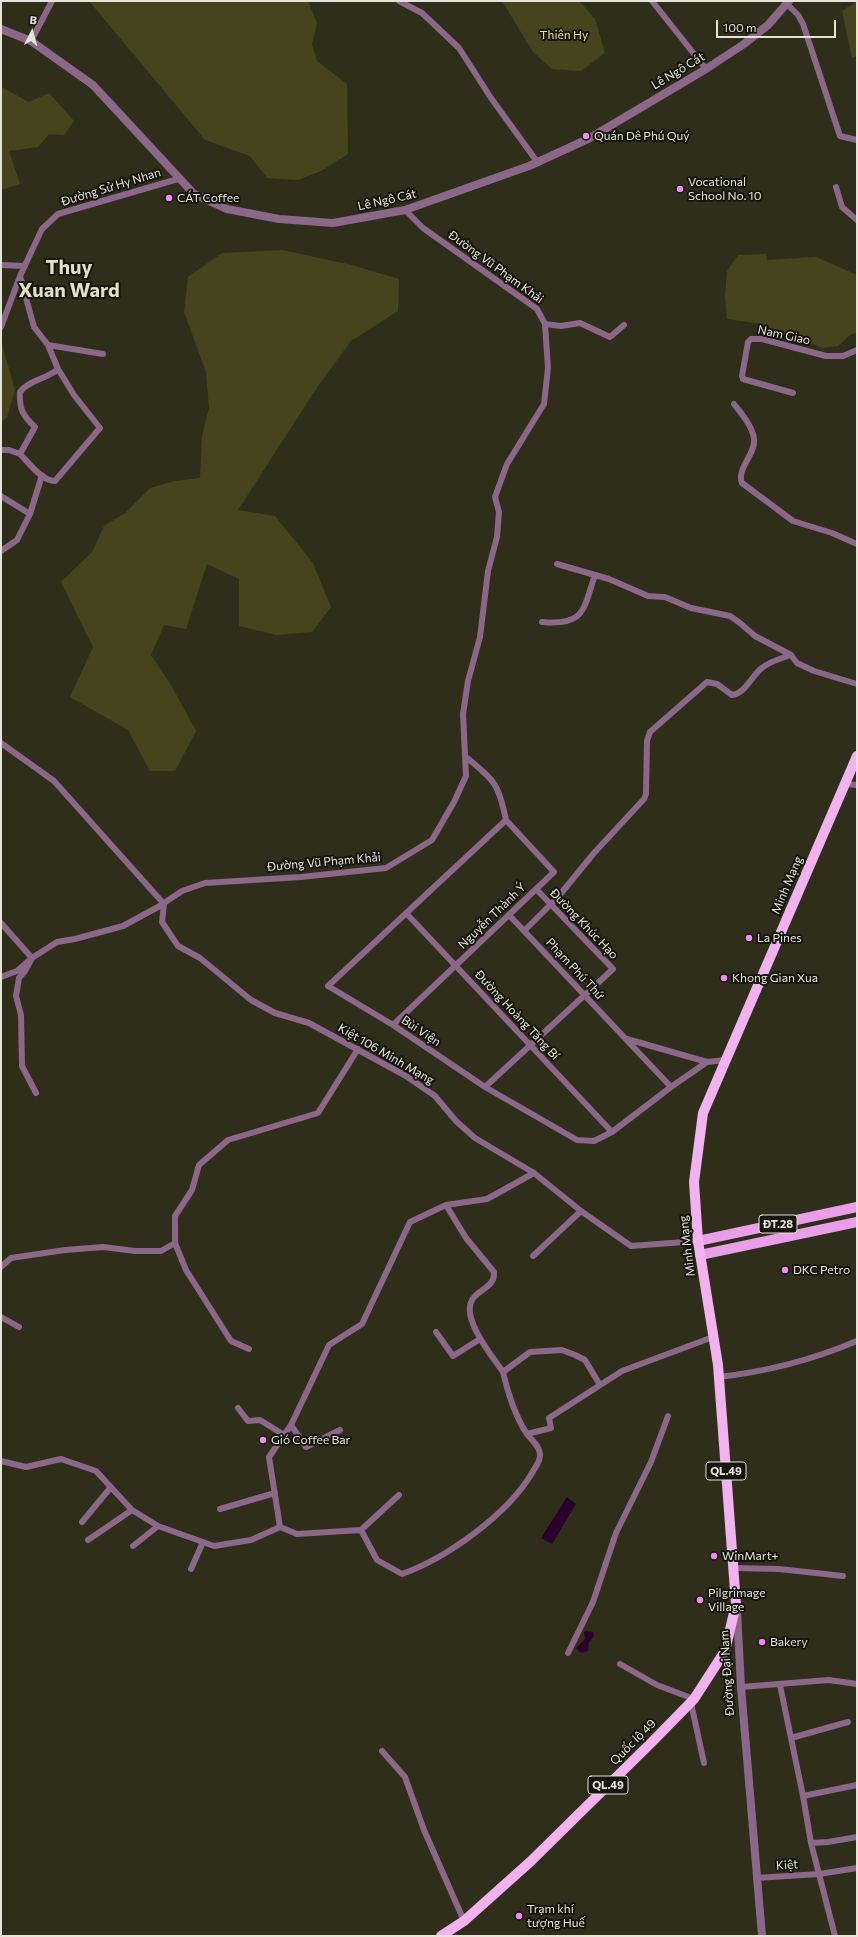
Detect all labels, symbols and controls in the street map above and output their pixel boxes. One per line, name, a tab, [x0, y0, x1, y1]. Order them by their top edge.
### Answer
north arrow	[12, 12, 52, 52]
scale bar	[718, 12, 838, 38]
text: B	[29, 13, 38, 26]
text: 100 m	[723, 20, 757, 34]
park label: Thiên Hy	[540, 28, 588, 42]
street label: Lê Ngô Cát	[649, 49, 707, 93]
place label: Quán Dê Phú Quý	[594, 129, 689, 143]
marker: Quán Dê Phú Quý	[581, 131, 591, 141]
street label: Đường Sử Hy Nhan	[60, 165, 162, 209]
place label: Vocational School No. 10	[688, 175, 762, 203]
marker: Vocational School No. 10	[675, 184, 685, 194]
street label: Lê Ngô Cát	[356, 186, 418, 214]
place label: CÁT Coffee	[177, 191, 239, 205]
marker: CÁT Coffee	[164, 193, 174, 203]
street label: Đường Vũ Phạm Khải	[446, 228, 546, 306]
district label: Thuy Xuan Ward	[18, 255, 120, 302]
street label: Nam Giao	[756, 322, 812, 348]
street label: Đường Vũ Phạm Khải	[267, 850, 381, 874]
street label: Minh Mạng	[768, 854, 806, 916]
street label: Nguyễn Thành Ý	[455, 880, 529, 952]
street label: Đường Khúc Hạo	[547, 886, 621, 962]
place label: La Pines	[757, 931, 802, 945]
marker: La Pines	[744, 933, 754, 943]
street label: Phạm Phú Thứ	[543, 935, 607, 1003]
street label: Đường Hoàng Tăng Bí	[472, 967, 562, 1063]
place label: Khong Gian Xua	[732, 971, 818, 985]
marker: Khong Gian Xua	[719, 973, 729, 983]
street label: Bùi Viện	[399, 1013, 443, 1049]
street label: Kiệt 106 Minh Mạng	[335, 1021, 437, 1087]
street label: Minh Mạng	[676, 1215, 698, 1277]
road number: ĐT.28	[759, 1215, 797, 1233]
place label: DKC Petro	[793, 1263, 850, 1277]
marker: DKC Petro	[780, 1265, 790, 1275]
place label: Gió Coffee Bar	[271, 1433, 350, 1447]
marker: Gió Coffee Bar	[258, 1435, 268, 1445]
road number: QL.49	[706, 1462, 746, 1480]
place label: WinMart+	[722, 1549, 779, 1563]
marker: WinMart+	[709, 1551, 719, 1561]
place label: Pilgrimage Village	[708, 1586, 766, 1614]
marker: Pilgrimage Village	[695, 1595, 705, 1605]
street label: Đường Đại Nam	[717, 1630, 737, 1716]
place label: Bakery	[770, 1635, 808, 1649]
marker: Bakery	[757, 1637, 767, 1647]
street label: Quốc lộ 49	[607, 1716, 659, 1768]
road number: QL.49	[588, 1776, 628, 1794]
street label: Kiệt	[775, 1857, 799, 1873]
place label: Trạm khí tượng Huế	[527, 1902, 585, 1930]
marker: Trạm khí tượng Huế	[514, 1911, 524, 1921]

